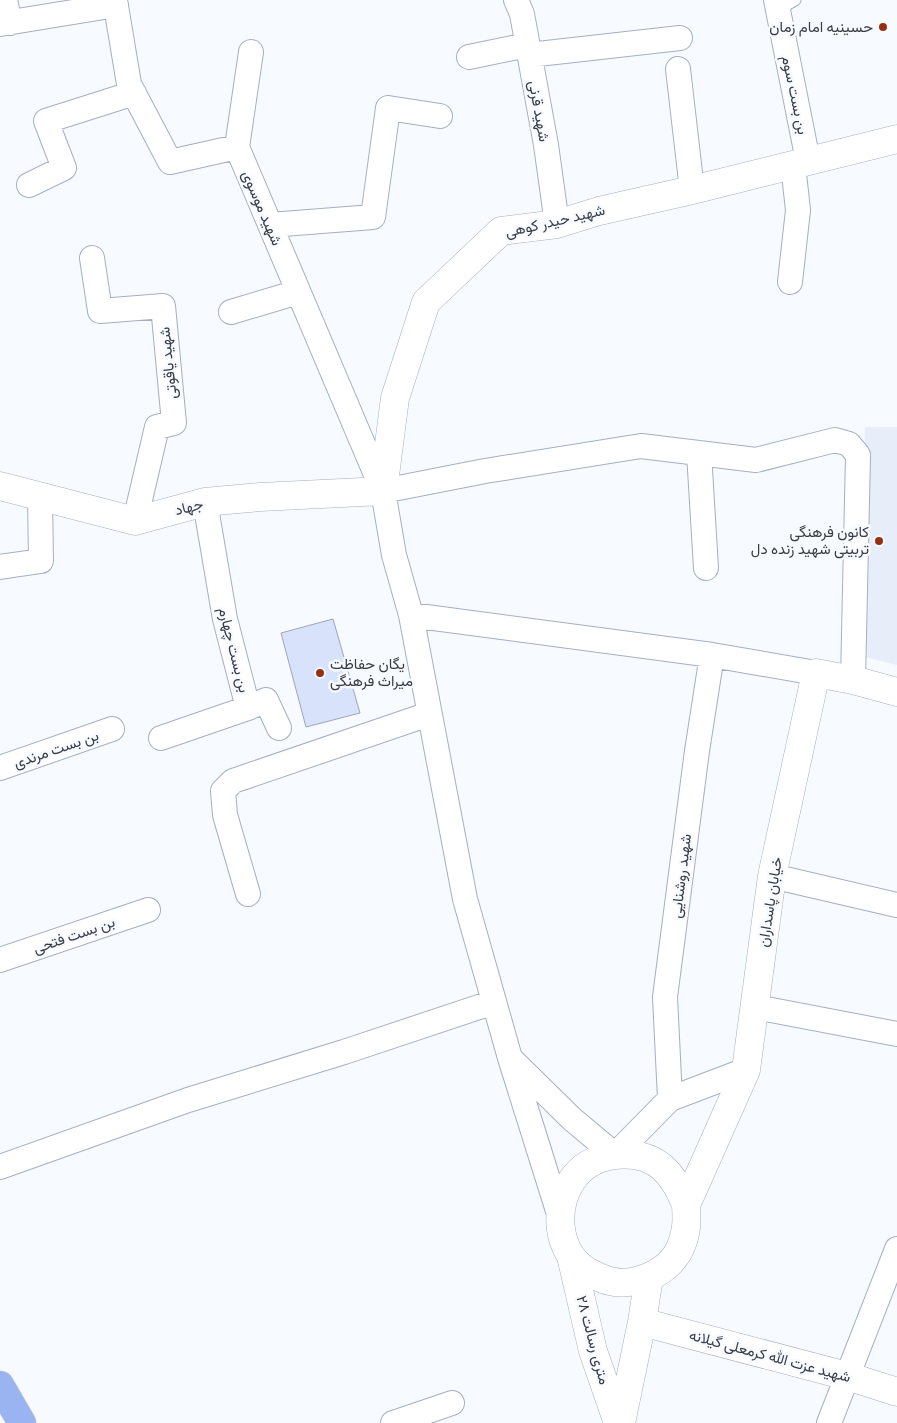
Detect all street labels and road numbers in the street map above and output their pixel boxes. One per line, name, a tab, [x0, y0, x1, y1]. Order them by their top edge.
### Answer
street label: بن بست سوم	[777, 54, 812, 136]
street label: شهید قرنی	[524, 79, 553, 143]
street label: شهید موسوی	[237, 168, 286, 249]
street label: شهید حیدر کوهی	[503, 201, 607, 242]
street label: شهید یاقوتی	[155, 326, 182, 400]
street label: جهاد	[173, 495, 205, 519]
street label: بن بست چهارم	[214, 605, 253, 695]
street label: بن بست مرندی	[11, 726, 101, 773]
street label: شهید روشنایی	[667, 833, 696, 919]
street label: خیابان پاسداران	[754, 856, 787, 948]
street label: بن بست فتحی	[31, 913, 118, 958]
street label: ۲۸ متری رسالت	[572, 1294, 614, 1387]
street label: شهید عزت الله کرمعلی گیلانه	[687, 1326, 853, 1387]

